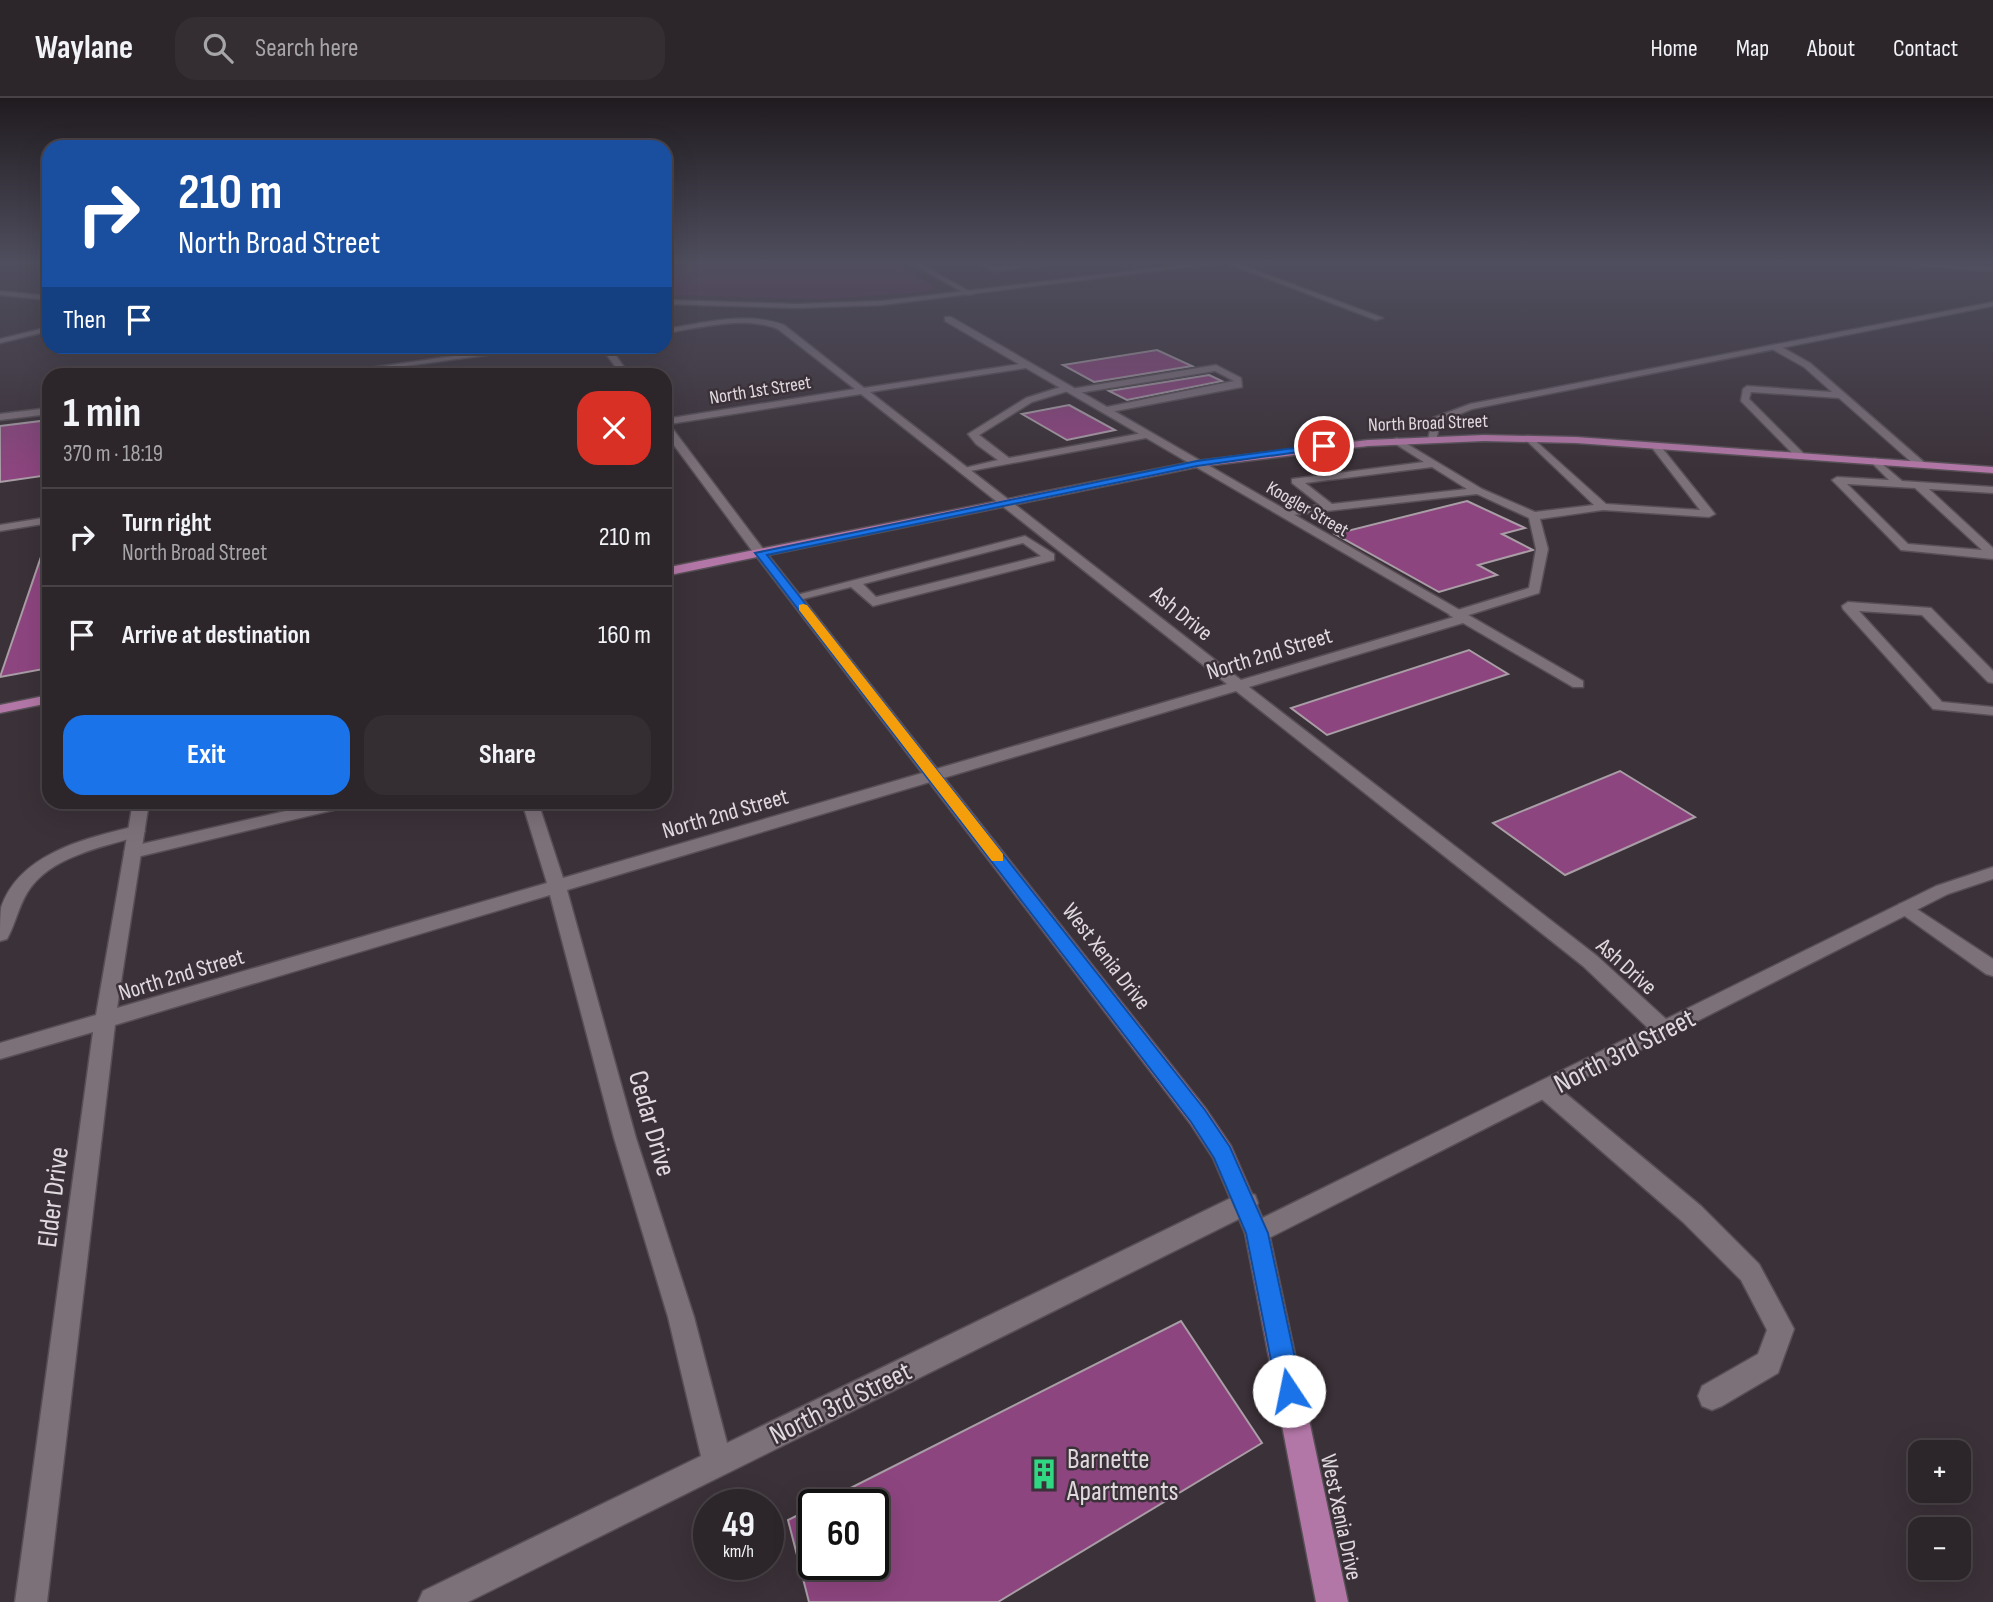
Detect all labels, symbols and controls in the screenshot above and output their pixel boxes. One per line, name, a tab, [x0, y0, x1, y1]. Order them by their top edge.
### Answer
search box	[175, 17, 665, 80]
text: Waylane	[35, 28, 133, 68]
icon: search	[199, 29, 237, 67]
text: Search here	[255, 33, 358, 64]
text: Home	[1650, 34, 1698, 63]
text: Map	[1736, 34, 1769, 63]
text: About	[1807, 34, 1855, 63]
text: Contact	[1893, 34, 1958, 63]
text: 210 m	[178, 164, 282, 223]
icon: right	[63, 168, 154, 259]
text: North Broad Street	[178, 224, 380, 263]
icon: arrive	[120, 301, 158, 339]
text: Then	[63, 305, 106, 336]
street label: North 1st Street	[708, 371, 813, 410]
text: 1 min	[63, 388, 141, 439]
button: close	[577, 391, 651, 465]
street label: North Broad Street	[1368, 410, 1489, 437]
pin	[1294, 416, 1354, 476]
icon: arrive	[1305, 427, 1343, 465]
text: 370 m · 18:19	[63, 440, 163, 468]
street label: Koogler Street	[1262, 477, 1353, 542]
text: Turn right	[122, 508, 211, 539]
icon: right	[63, 518, 101, 556]
text: 210 m	[599, 522, 651, 553]
text: North Broad Street	[122, 539, 267, 567]
street label: Ash Drive	[1144, 580, 1218, 647]
icon: arrive	[63, 616, 101, 654]
text: Arrive at destination	[122, 620, 310, 651]
text: 160 m	[598, 620, 651, 651]
street label: North 2nd Street	[1203, 622, 1335, 686]
button: Exit	[63, 715, 350, 795]
button: Share	[364, 715, 651, 795]
street label: North 2nd Street	[659, 783, 791, 845]
street label: West Xenia Drive	[1056, 898, 1157, 1016]
street label: Ash Drive	[1590, 932, 1662, 1001]
street label: North 2nd Street	[115, 943, 247, 1007]
street label: North 3rd Street	[1549, 1002, 1701, 1101]
street label: Cedar Drive	[621, 1067, 682, 1180]
street label: Elder Drive	[31, 1145, 76, 1249]
position arrow	[1252, 1354, 1326, 1428]
street label: North 3rd Street	[764, 1355, 917, 1452]
map controls	[1908, 1440, 1971, 1580]
button: +	[1908, 1440, 1971, 1503]
place label: Barnette Apartments	[1066, 1443, 1179, 1508]
street label: West Xenia Drive	[1314, 1452, 1368, 1583]
building icon: Barnette Apartments	[1027, 1457, 1061, 1491]
speed limit sign: 60	[798, 1489, 889, 1580]
text: 49	[722, 1504, 755, 1547]
button: −	[1908, 1517, 1971, 1580]
text: km/h	[723, 1541, 754, 1562]

